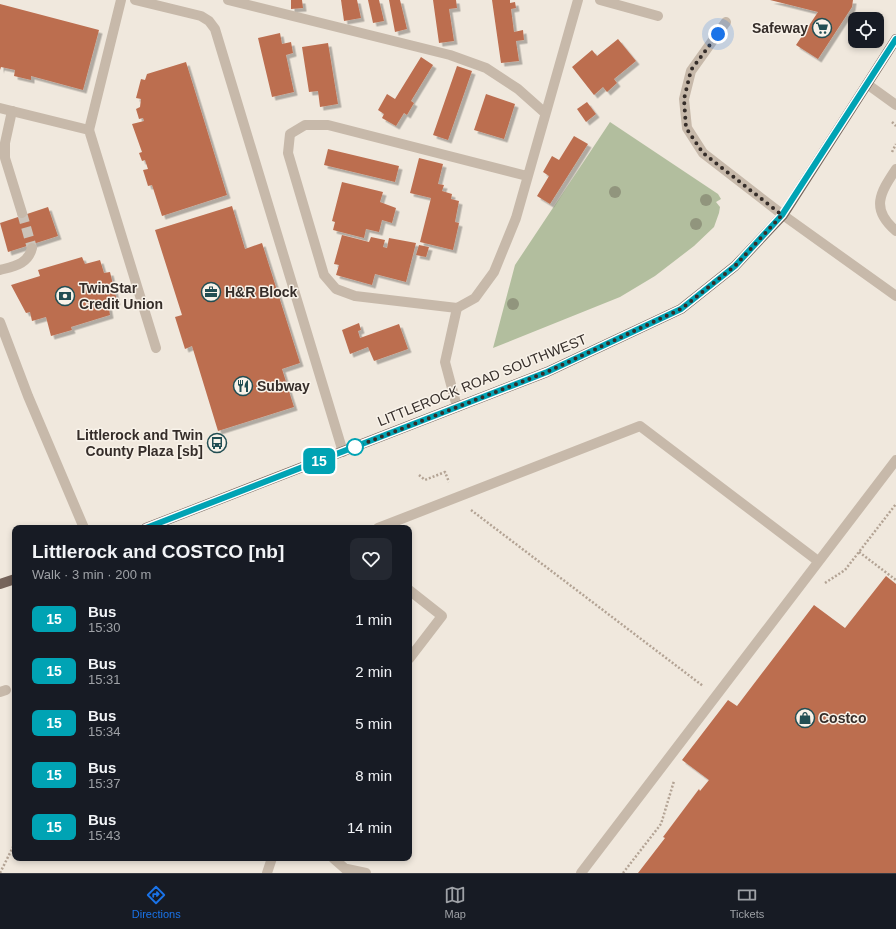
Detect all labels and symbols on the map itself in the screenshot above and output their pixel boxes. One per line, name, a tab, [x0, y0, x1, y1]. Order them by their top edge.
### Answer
supermarket icon: Safeway	[811, 17, 833, 39]
place label: Safeway	[752, 20, 808, 36]
your location	[708, 24, 728, 44]
place label: TwinStar Credit Union	[79, 280, 163, 312]
office icon: H&R Block	[200, 281, 222, 303]
place label: H&R Block	[225, 284, 298, 300]
bank icon: TwinStar Credit Union	[54, 285, 76, 307]
street label: LITTLEROCK ROAD SOUTHWEST	[375, 330, 589, 429]
restaurant icon: Subway	[232, 375, 254, 397]
place label: Subway	[257, 378, 310, 394]
place label: Littlerock and Twin County Plaza [sb]	[76, 427, 203, 459]
bus stop icon: Littlerock and Twin County Plaza [sb]	[206, 432, 228, 454]
unlabelled marker	[346, 438, 364, 456]
line badge: 15	[301, 448, 337, 474]
shop icon: Costco	[794, 707, 816, 729]
place label: Costco	[819, 710, 866, 726]

